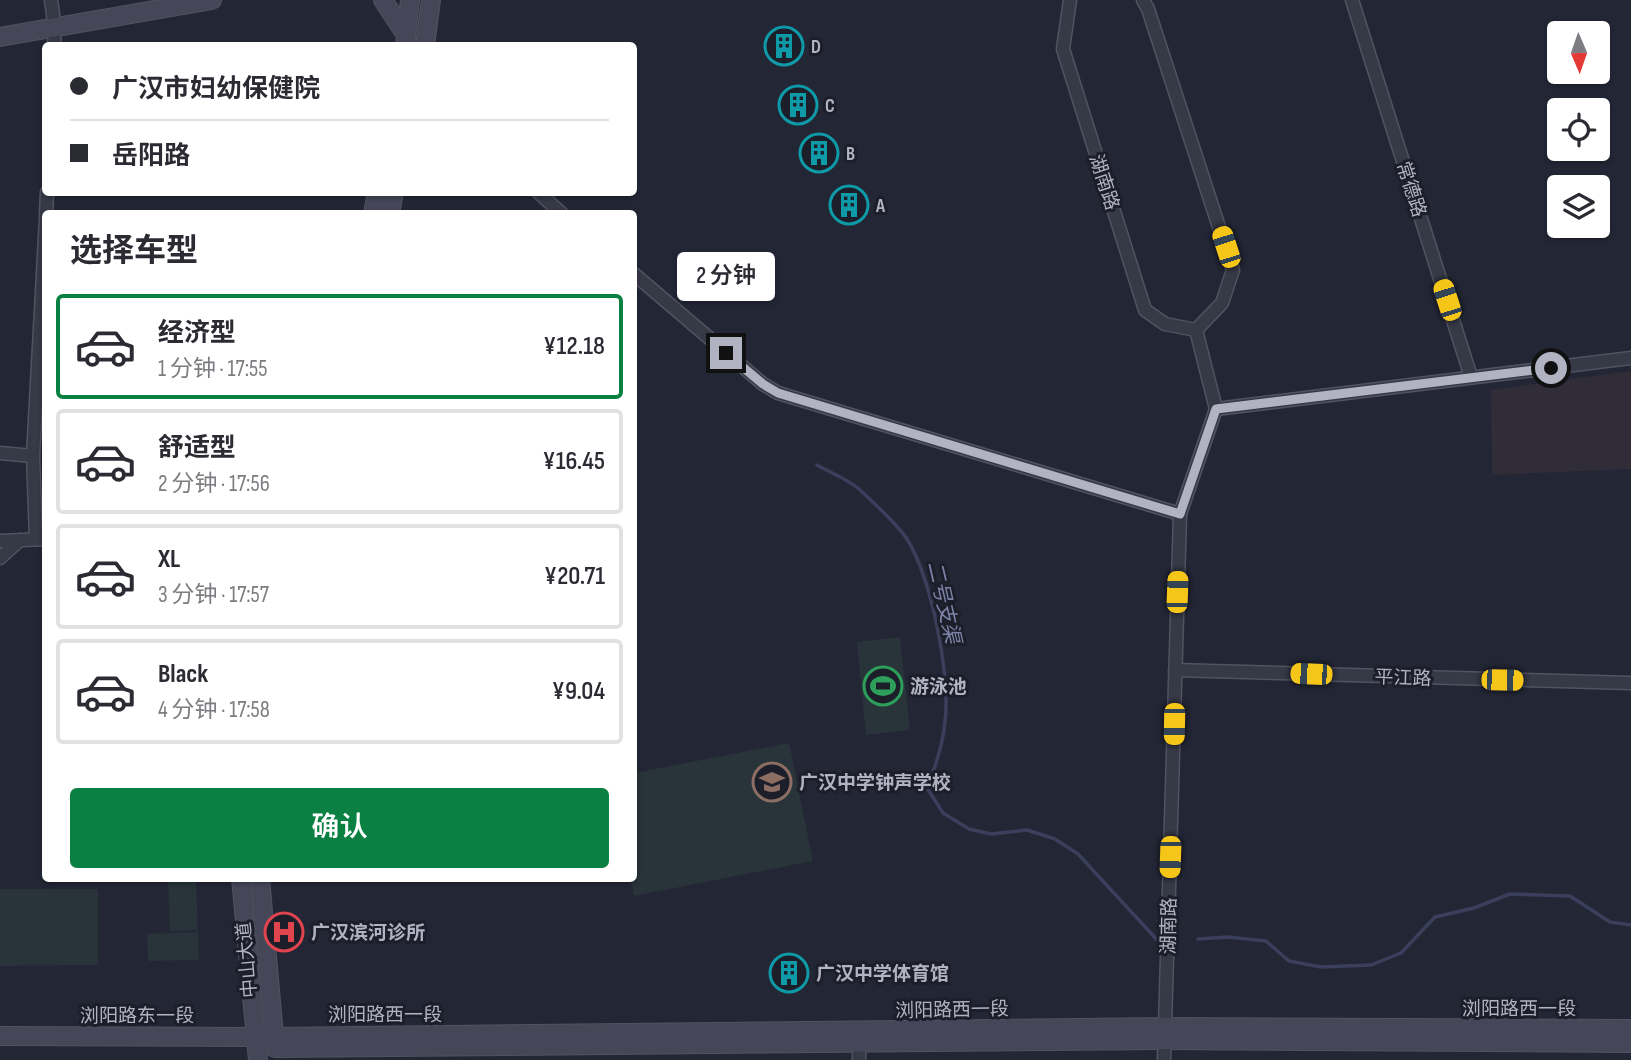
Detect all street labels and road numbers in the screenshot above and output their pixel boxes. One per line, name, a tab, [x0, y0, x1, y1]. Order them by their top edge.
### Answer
street label: 湖南路	[1084, 152, 1123, 213]
street label: 常德路	[1391, 159, 1430, 220]
street label: 平江路	[1374, 666, 1432, 691]
street label: 湖南路	[1158, 897, 1181, 955]
street label: 中山大道	[233, 921, 262, 999]
street label: 浏阳路西一段	[895, 998, 1009, 1023]
street label: 浏阳路西一段	[1462, 998, 1576, 1021]
street label: 浏阳路西一段	[328, 1004, 442, 1027]
street label: 浏阳路东一段	[80, 1005, 194, 1028]

